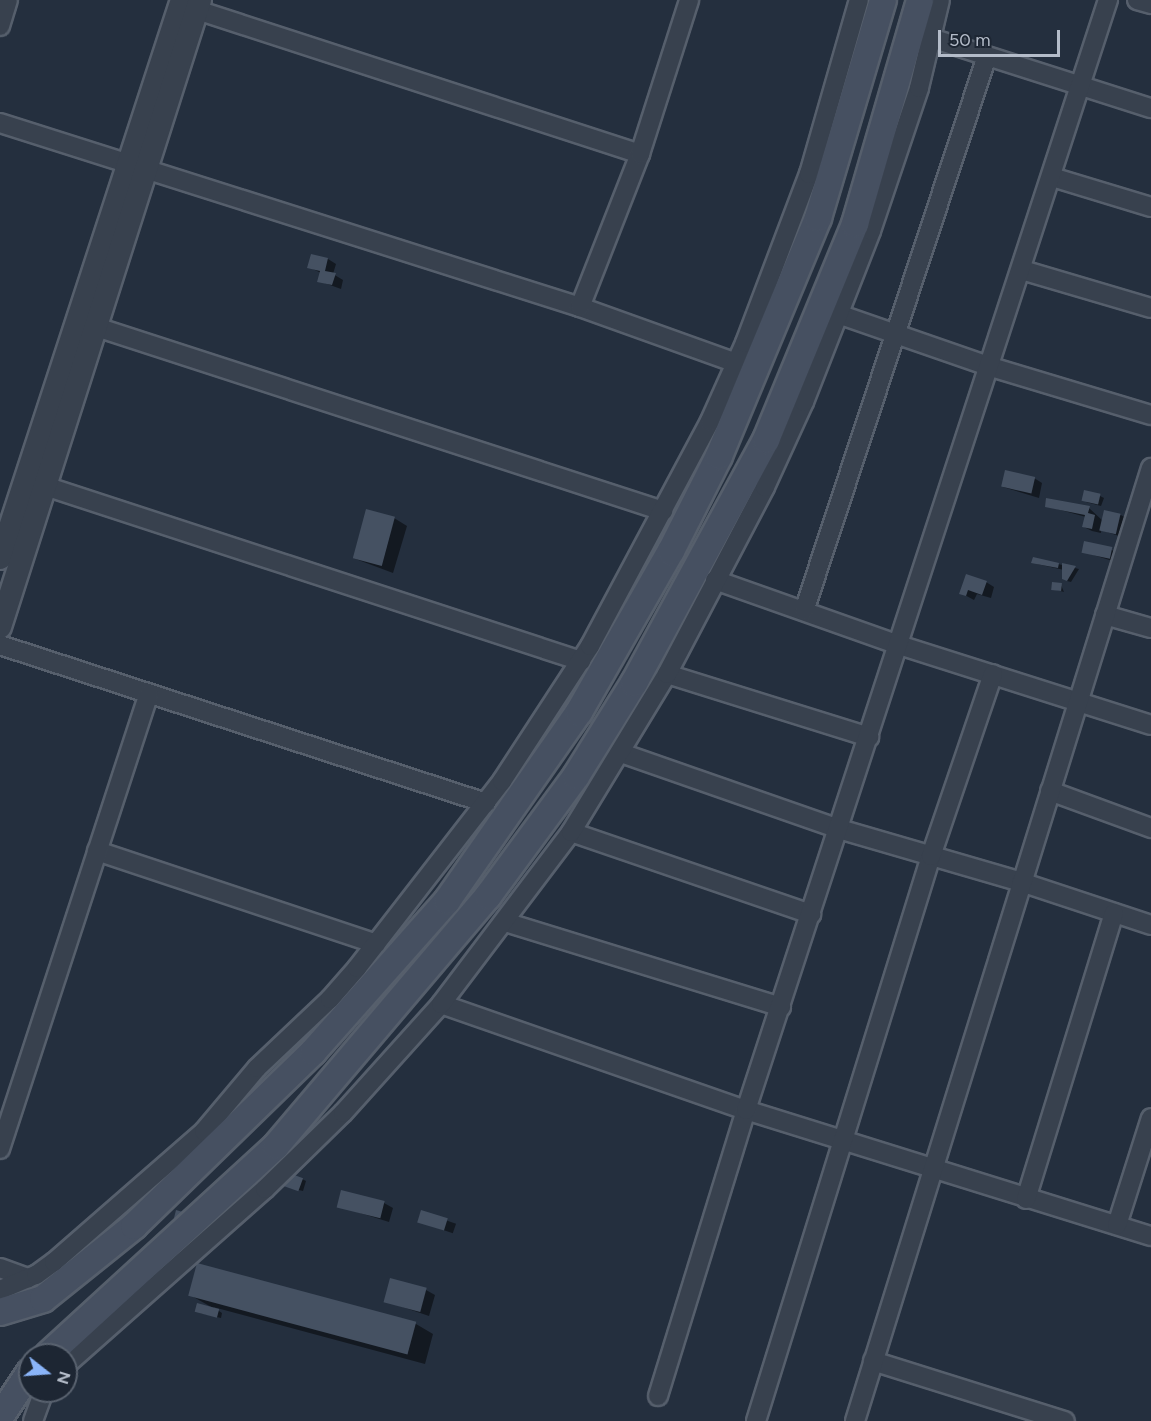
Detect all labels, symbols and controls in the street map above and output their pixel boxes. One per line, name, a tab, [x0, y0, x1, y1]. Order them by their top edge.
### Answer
scale bar	[941, 18, 1062, 56]
text: 50 m	[949, 29, 991, 51]
north arrow	[18, 1343, 78, 1403]
text: N	[53, 1369, 75, 1387]

